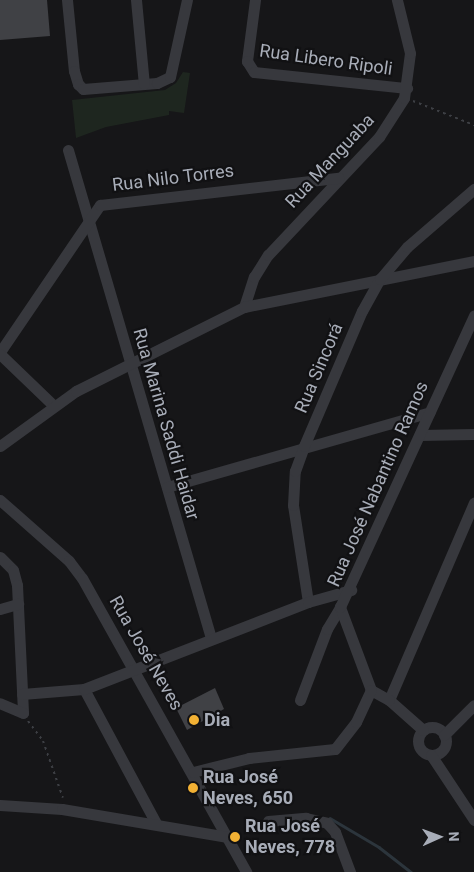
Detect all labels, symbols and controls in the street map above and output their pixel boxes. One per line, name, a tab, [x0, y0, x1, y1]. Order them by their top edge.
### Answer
street label: Rua Libero Ripoli	[258, 40, 394, 80]
street label: Rua Manguaba	[281, 110, 379, 212]
street label: Rua Nilo Torres	[111, 160, 235, 196]
street label: Rua Sincorá	[290, 320, 348, 416]
street label: Rua Marina Saddi Haidar	[128, 326, 204, 522]
street label: Rua José Nabantino Ramos	[323, 378, 433, 590]
street label: Rua José Neves	[105, 592, 187, 714]
place label: Dia	[204, 709, 230, 731]
marker: Dia	[188, 714, 200, 726]
place label: Rua José Neves, 650	[203, 767, 293, 810]
marker: Rua José Neves, 650	[187, 782, 199, 794]
north arrow	[414, 812, 464, 862]
place label: Rua José Neves, 778	[245, 816, 335, 859]
marker: Rua José Neves, 778	[229, 831, 241, 843]
text: N	[446, 831, 462, 842]

